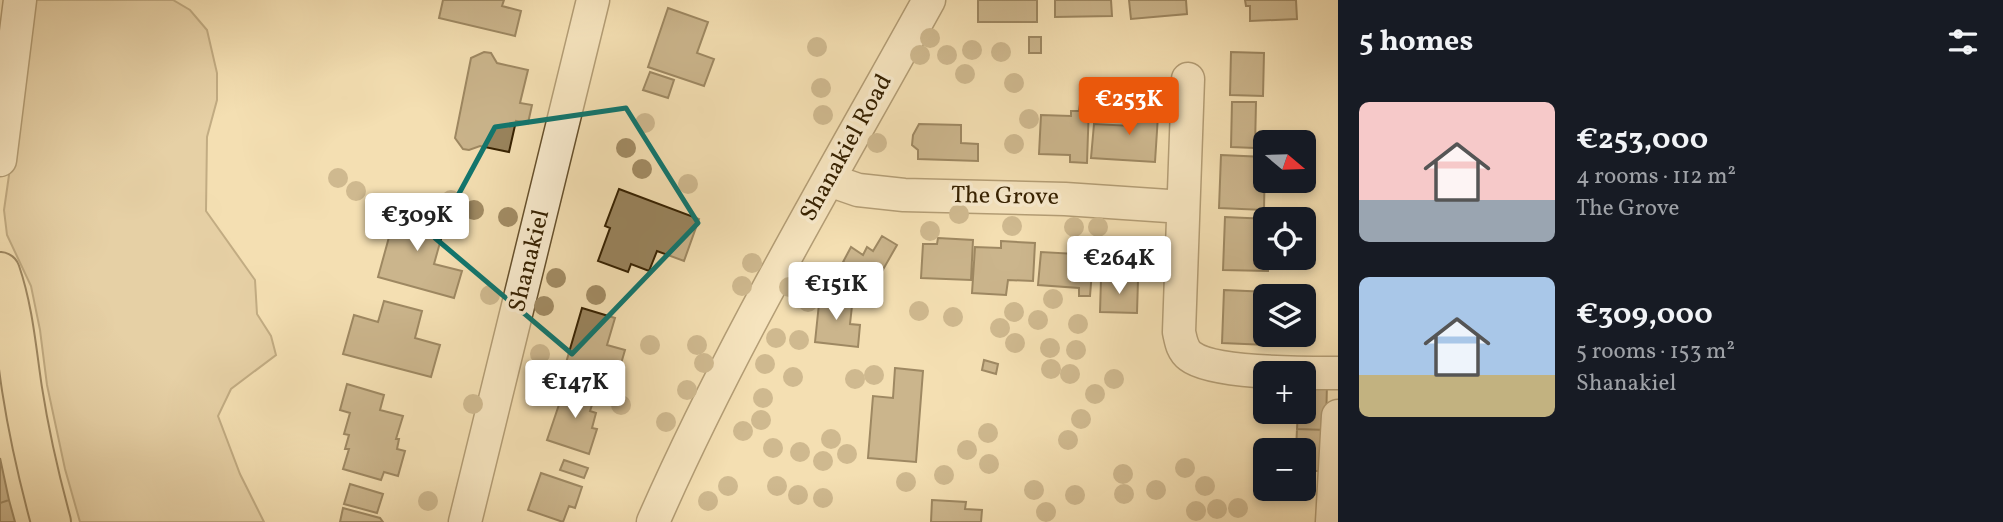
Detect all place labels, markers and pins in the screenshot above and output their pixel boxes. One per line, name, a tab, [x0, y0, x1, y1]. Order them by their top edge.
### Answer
pin: €253K	[1080, 78, 1178, 137]
pin: €309K	[368, 194, 466, 253]
pin: €264K	[1070, 236, 1168, 296]
pin: €151K	[787, 262, 885, 322]
pin: €147K	[526, 360, 624, 420]

